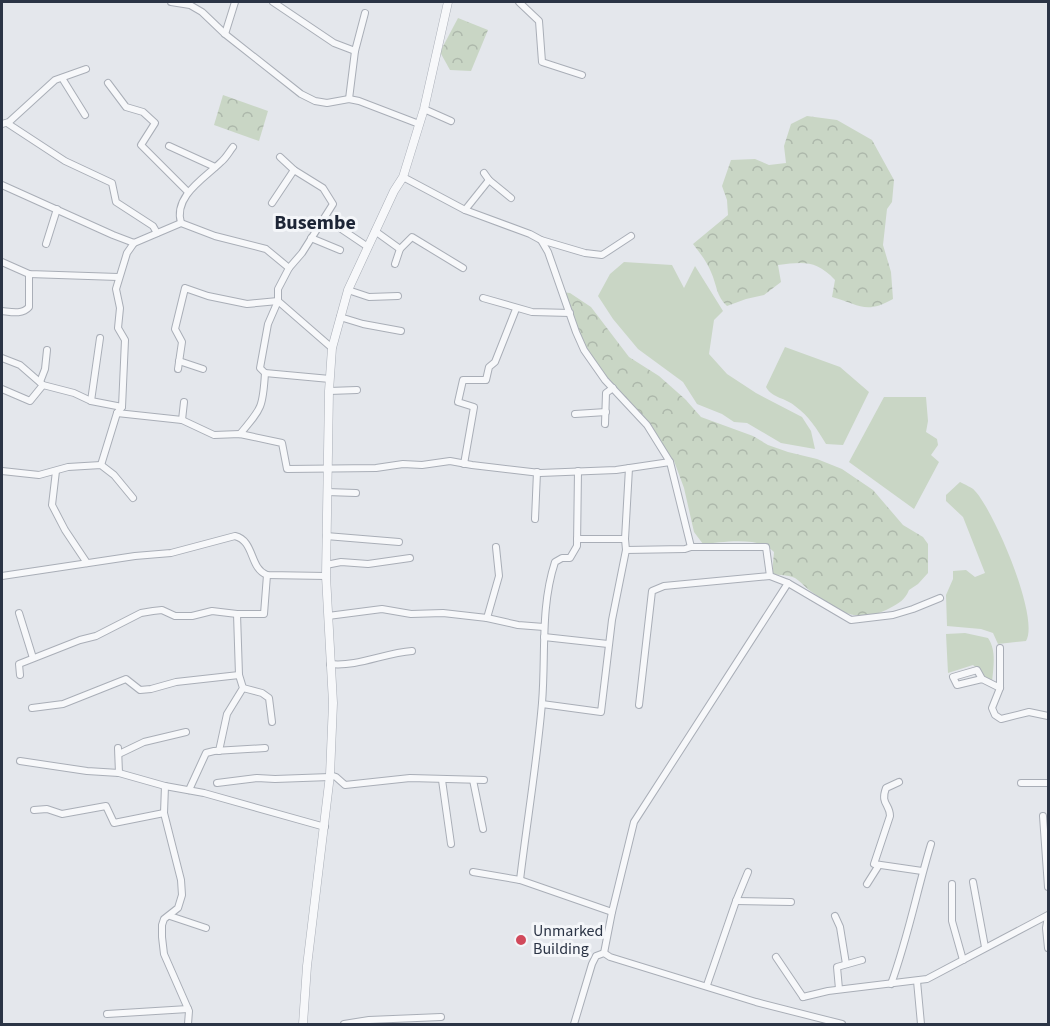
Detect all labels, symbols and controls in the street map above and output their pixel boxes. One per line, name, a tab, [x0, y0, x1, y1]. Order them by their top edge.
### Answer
district label: Busembe	[274, 209, 356, 237]
place label: Unmarked Building	[533, 920, 603, 960]
marker: Unmarked Building	[514, 933, 528, 947]

